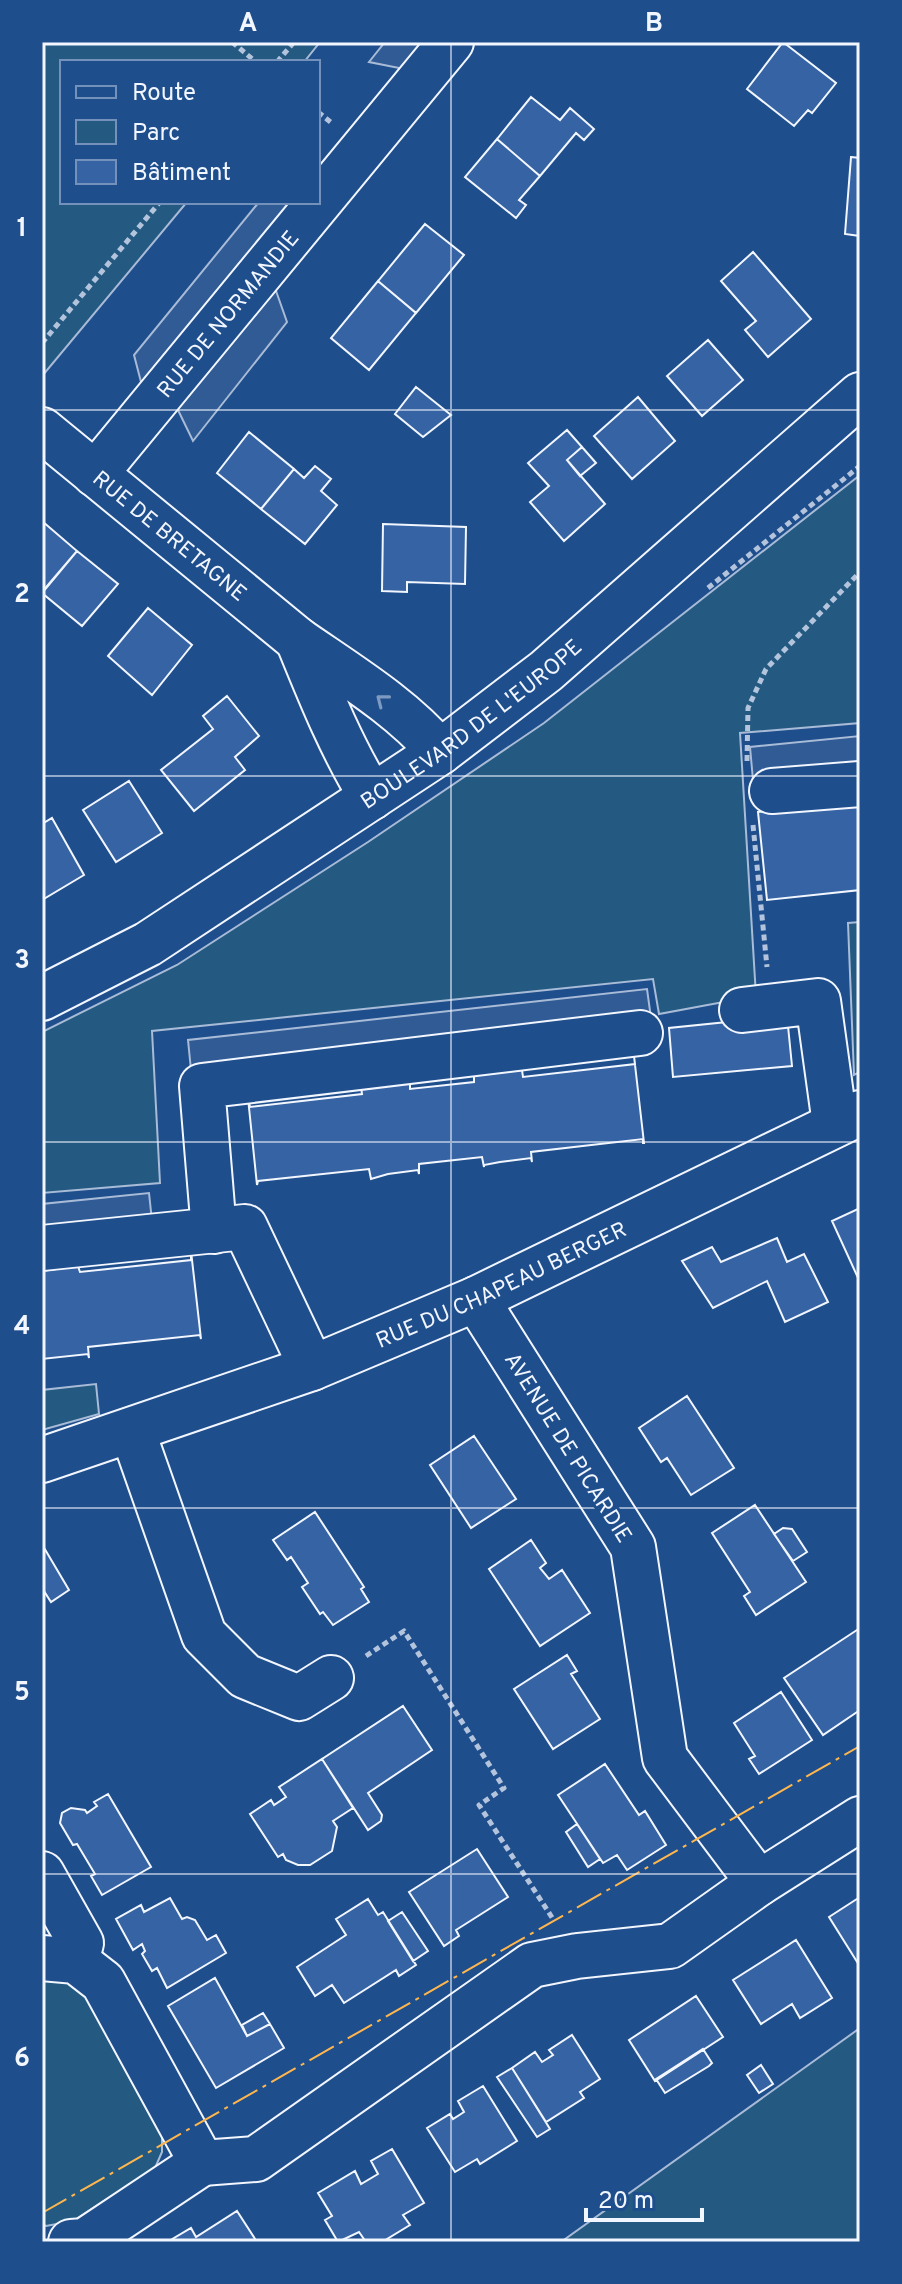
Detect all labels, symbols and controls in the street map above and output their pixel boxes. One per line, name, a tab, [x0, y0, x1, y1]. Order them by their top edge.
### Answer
text: A	[239, 8, 257, 41]
text: B	[645, 8, 663, 41]
legend	[60, 60, 320, 204]
text: Route	[132, 79, 196, 109]
text: Parc	[132, 119, 180, 149]
text: Bâtiment	[132, 159, 231, 189]
text: 1	[17, 213, 27, 246]
street label: RUE DE NORMANDIE	[152, 226, 306, 404]
street label: RUE DE BRETAGNE	[86, 466, 251, 608]
text: 2	[14, 579, 30, 612]
street label: BOULEVARD DE L'EUROPE	[356, 635, 589, 816]
one-way arrow	[376, 696, 391, 710]
text: 3	[14, 945, 30, 978]
street label: RUE DU CHAPEAU BERGER	[372, 1217, 632, 1356]
text: 4	[14, 1311, 30, 1344]
street label: AVENUE DE PICARDIE	[497, 1348, 636, 1549]
text: 5	[14, 1677, 30, 1710]
text: 6	[14, 2043, 30, 2076]
scale bar	[586, 2172, 702, 2222]
text: 20 m	[598, 2187, 654, 2217]

